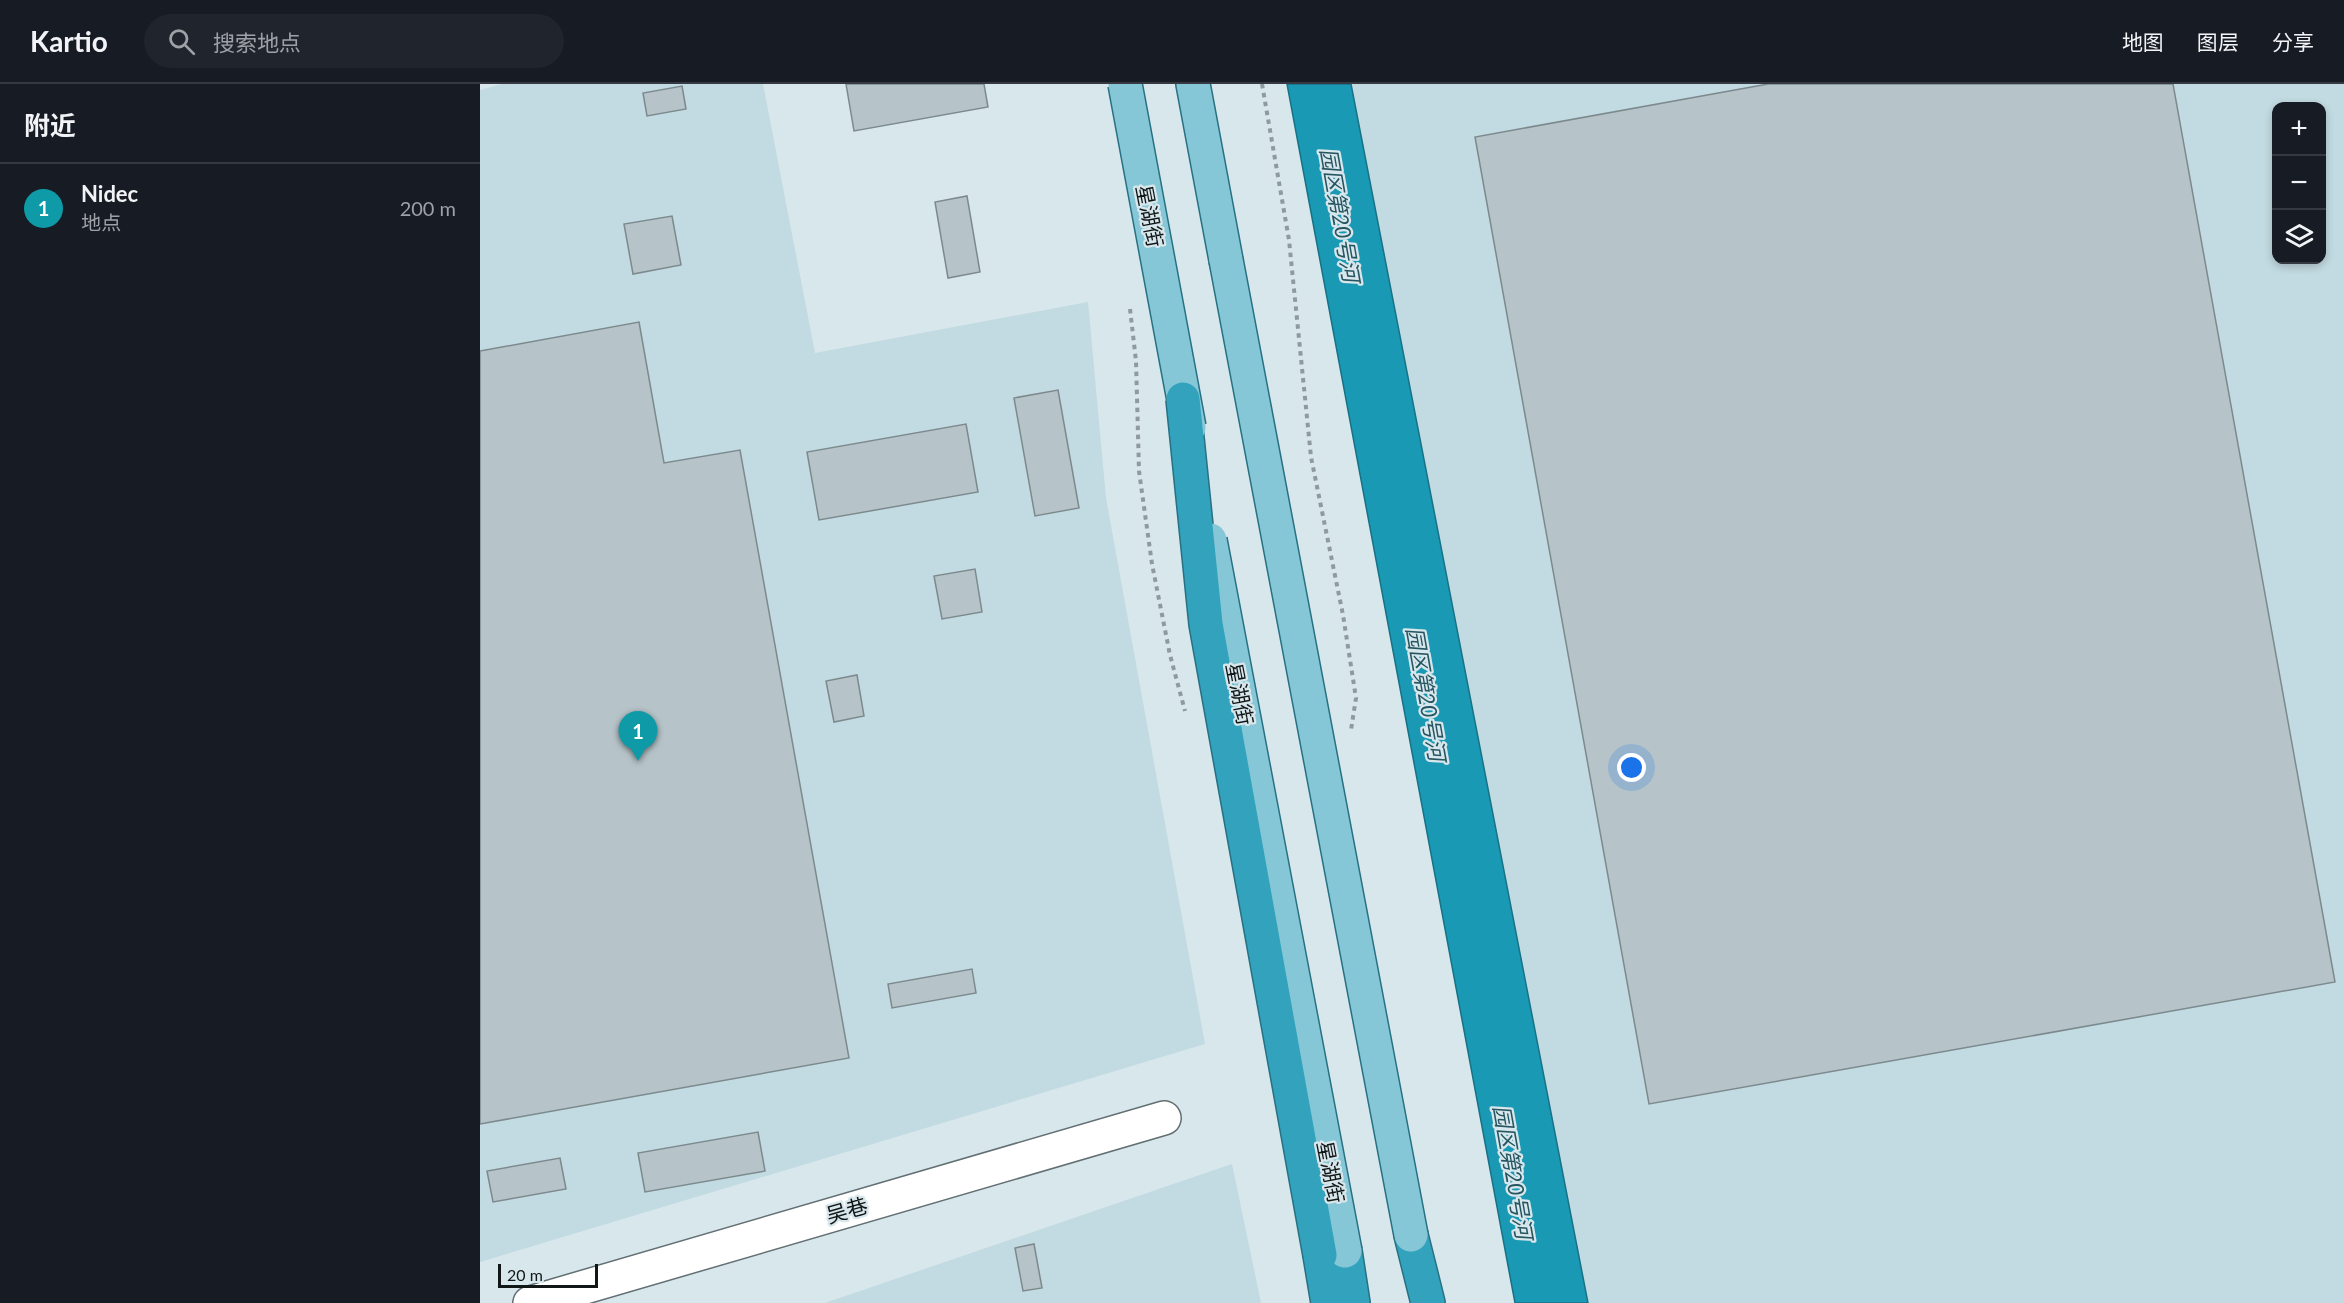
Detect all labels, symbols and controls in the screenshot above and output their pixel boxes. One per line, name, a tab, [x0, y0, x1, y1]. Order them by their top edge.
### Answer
search box	[144, 14, 564, 68]
text: Kartio	[30, 24, 108, 58]
icon: search	[165, 25, 198, 58]
text: 搜索地点	[213, 29, 301, 56]
text: 地图	[2122, 29, 2164, 54]
text: 图层	[2197, 29, 2239, 54]
text: 分享	[2272, 29, 2314, 54]
map controls	[2272, 102, 2326, 264]
button: +	[2272, 102, 2326, 156]
text: 附近	[24, 109, 76, 141]
water label: 园区第20号河	[1315, 146, 1366, 288]
button: −	[2272, 156, 2326, 210]
text: Nidec	[81, 180, 138, 207]
street label: 星湖街	[1132, 182, 1169, 249]
text: 1	[38, 196, 49, 220]
text: 200 m	[400, 196, 456, 220]
text: 地点	[81, 210, 121, 234]
button: layers	[2272, 210, 2326, 264]
water label: 园区第20号河	[1401, 625, 1452, 767]
street label: 星湖街	[1222, 660, 1259, 727]
pin: 1	[618, 712, 658, 761]
your location	[1617, 753, 1646, 782]
water label: 园区第20号河	[1488, 1103, 1539, 1245]
street label: 星湖街	[1313, 1138, 1350, 1205]
street label: 吴巷	[823, 1192, 870, 1227]
scale bar	[498, 1261, 598, 1288]
text: 20 m	[507, 1265, 543, 1284]

